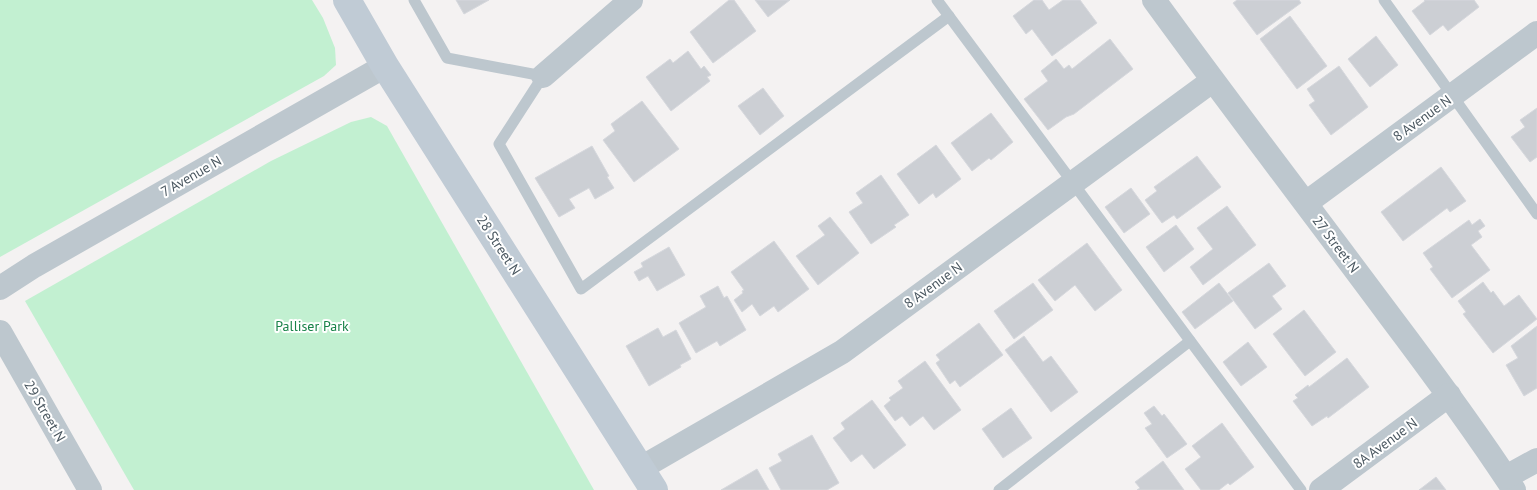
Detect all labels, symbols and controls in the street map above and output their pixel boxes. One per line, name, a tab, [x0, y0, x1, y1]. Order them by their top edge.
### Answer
street label: 8 Avenue N	[1389, 91, 1455, 145]
street label: 7 Avenue N	[157, 151, 225, 201]
street label: 28 Street N	[473, 212, 525, 278]
street label: 27 Street N	[1309, 212, 1363, 276]
street label: 8 Avenue N	[900, 258, 966, 312]
park label: Palliser Park	[275, 317, 349, 335]
street label: 29 Street N	[20, 377, 70, 445]
street label: 8A Avenue N	[1349, 414, 1421, 472]

